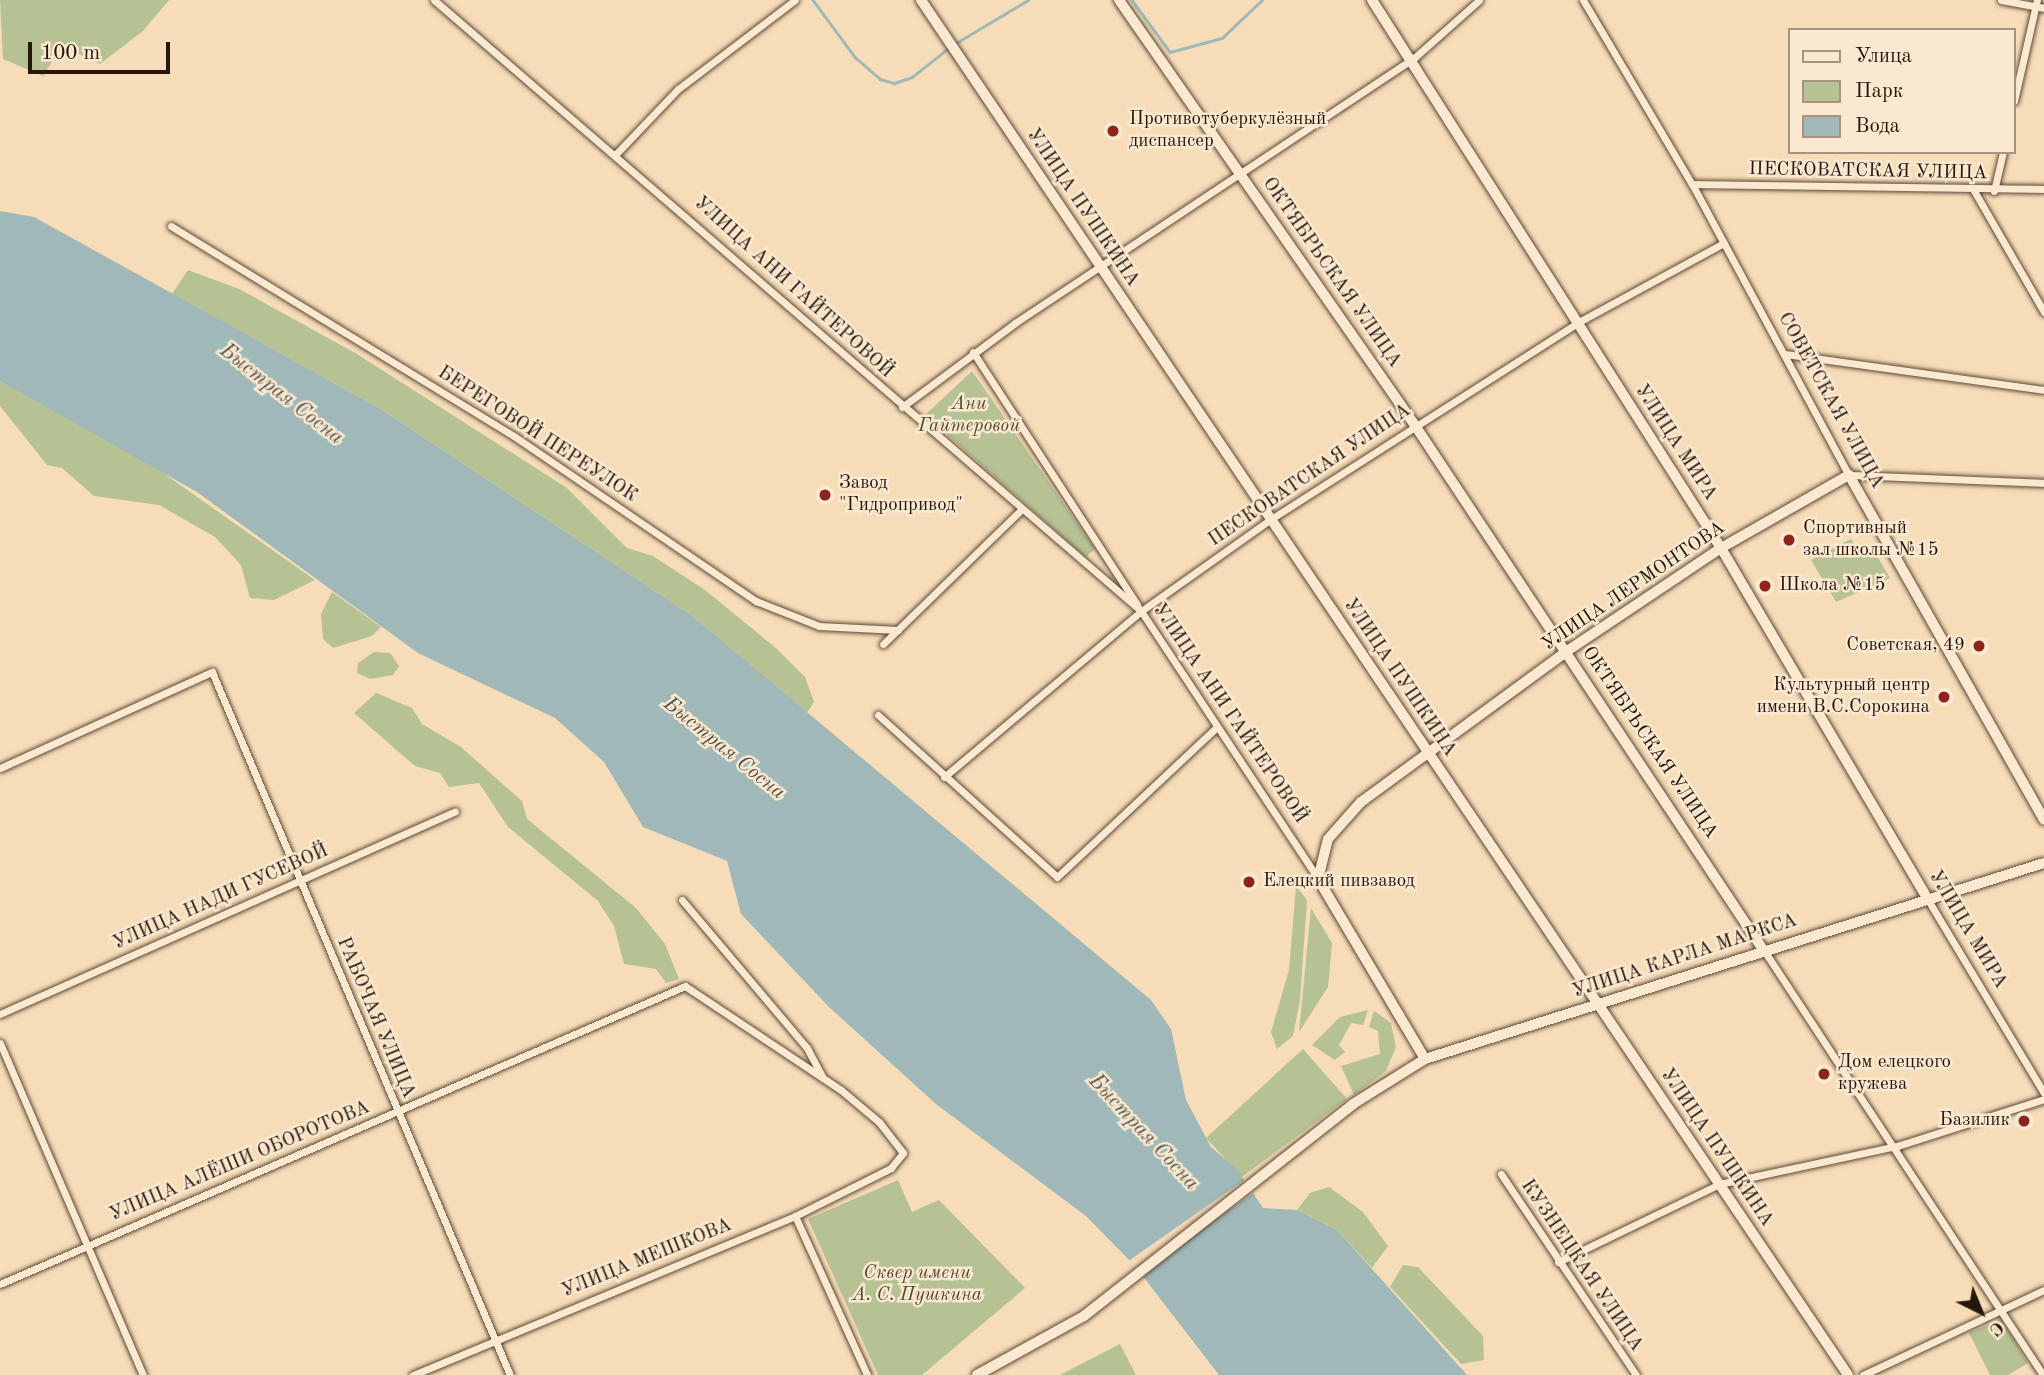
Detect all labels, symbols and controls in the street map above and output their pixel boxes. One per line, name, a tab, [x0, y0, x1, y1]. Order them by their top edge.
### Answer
scale bar	[32, 28, 173, 72]
legend	[1788, 28, 2016, 154]
text: 100 m	[41, 43, 100, 64]
text: Улица	[1855, 46, 1912, 67]
text: Парк	[1855, 81, 1903, 102]
place label: Противотуберкулёзный диспансер	[1129, 109, 1326, 153]
text: Вода	[1855, 116, 1900, 137]
marker: Противотуберкулёзный диспансер	[1103, 121, 1123, 141]
street label: УЛИЦА ПУШКИНА	[1021, 125, 1143, 291]
street label: ПЕСКОВАТСКАЯ УЛИЦА	[1748, 159, 1988, 185]
street label: ОКТЯБРЬСКАЯ УЛИЦА	[1257, 173, 1405, 373]
street label: УЛИЦА АНИ ГАЙТЕРОВОЙ	[688, 192, 898, 384]
street label: СОВЕТСКАЯ УЛИЦА	[1772, 309, 1888, 493]
water label: Быстрая Сосна	[214, 339, 348, 451]
street label: БЕРЕГОВОЙ ПЕРЕУЛОК	[433, 362, 641, 508]
street label: УЛИЦА МИРА	[1629, 381, 1721, 505]
park label: Ани Гайтеровой	[918, 394, 1020, 438]
street label: ПЕСКОВАТСКАЯ УЛИЦА	[1205, 400, 1415, 552]
place label: Завод "Гидропривод"	[839, 473, 963, 517]
marker: Завод "Гидропривод"	[817, 487, 833, 503]
street label: УЛИЦА ЛЕРМОНТОВА	[1538, 517, 1730, 657]
place label: Спортивный зал школы №15	[1803, 518, 1939, 562]
marker: Спортивный зал школы №15	[1781, 532, 1797, 548]
place label: Школа №15	[1779, 575, 1886, 597]
marker: Школа №15	[1757, 578, 1773, 594]
street label: УЛИЦА ПУШКИНА	[1338, 595, 1460, 761]
street label: УЛИЦА АНИ ГАЙТЕРОВОЙ	[1147, 600, 1311, 828]
place label: Советская, 49	[1846, 635, 1965, 657]
marker: Советская, 49	[1971, 638, 1987, 654]
street label: ОКТЯБРЬСКАЯ УЛИЦА	[1576, 643, 1722, 843]
place label: Культурный центр имени В.С.Сорокина	[1757, 675, 1930, 719]
marker: Культурный центр имени В.С.Сорокина	[1936, 689, 1952, 705]
water label: Быстрая Сосна	[658, 692, 790, 806]
street label: УЛИЦА НАДИ ГУСЕВОЙ	[110, 840, 332, 956]
street label: УЛИЦА МИРА	[1923, 867, 2011, 993]
place label: Елецкий пивзавод	[1263, 871, 1415, 893]
marker: Елецкий пивзавод	[1241, 874, 1257, 890]
street label: УЛИЦА КАРЛА МАРКСА	[1570, 910, 1800, 1004]
street label: РАБОЧАЯ УЛИЦА	[331, 934, 419, 1102]
place label: Дом елецкого кружева	[1838, 1052, 1951, 1096]
street label: УЛИЦА ПУШКИНА	[1655, 1065, 1777, 1231]
marker: Дом елецкого кружева	[1816, 1066, 1832, 1082]
water label: Быстрая Сосна	[1083, 1070, 1203, 1196]
street label: УЛИЦА АЛЁШИ ОБОРОТОВА	[106, 1097, 374, 1227]
place label: Базилик	[1939, 1110, 2010, 1132]
marker: Базилик	[2016, 1113, 2032, 1129]
street label: КУЗНЕЦКАЯ УЛИЦА	[1515, 1176, 1647, 1356]
street label: УЛИЦА МЕШКОВА	[559, 1214, 735, 1304]
park label: Сквер имени А. С. Пушкина	[852, 1263, 982, 1307]
north arrow	[1946, 1277, 2016, 1347]
text: С	[1985, 1316, 2007, 1339]

